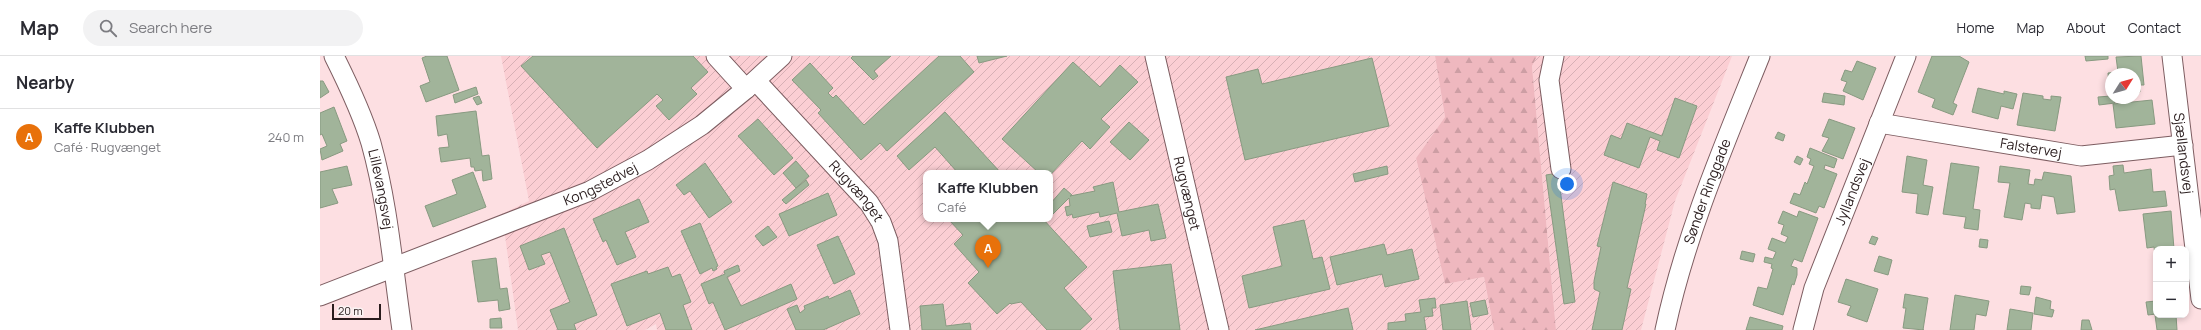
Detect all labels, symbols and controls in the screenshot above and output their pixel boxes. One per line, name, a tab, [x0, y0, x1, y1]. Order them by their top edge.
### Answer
search box	[83, 10, 363, 46]
text: Map	[20, 15, 59, 41]
icon: search	[97, 17, 119, 39]
text: Search here	[129, 17, 212, 38]
text: Home	[1957, 18, 1994, 37]
text: Map	[2016, 18, 2044, 37]
text: About	[2066, 18, 2106, 37]
text: Contact	[2128, 18, 2181, 37]
north arrow	[2105, 68, 2141, 104]
text: Nearby	[16, 71, 74, 94]
street label: Sjællandsvej	[2170, 111, 2198, 195]
text: Kaffe Klubben	[54, 117, 155, 138]
text: A	[25, 128, 33, 146]
text: 240 m	[268, 128, 304, 146]
street label: Falstervej	[1999, 133, 2063, 162]
street label: Sønder Ringgade	[1679, 136, 1735, 246]
text: Café · Rugvænget	[54, 138, 161, 156]
street label: Lillevangsvej	[364, 147, 398, 231]
street label: Rugvænget	[1170, 154, 1205, 233]
street label: Jyllandsvej	[1830, 155, 1874, 228]
street label: Rugvænget	[825, 156, 889, 225]
street label: Kongstedvej	[560, 157, 641, 209]
popup	[923, 170, 1053, 222]
your location	[1557, 174, 1577, 194]
text: Kaffe Klubben	[938, 177, 1038, 198]
text: Café	[938, 198, 966, 216]
pin: A	[975, 235, 1001, 268]
map controls	[2153, 246, 2189, 318]
button: +	[2153, 246, 2189, 282]
button: −	[2153, 282, 2189, 318]
scale bar	[332, 302, 381, 321]
text: 20 m	[338, 303, 363, 318]

